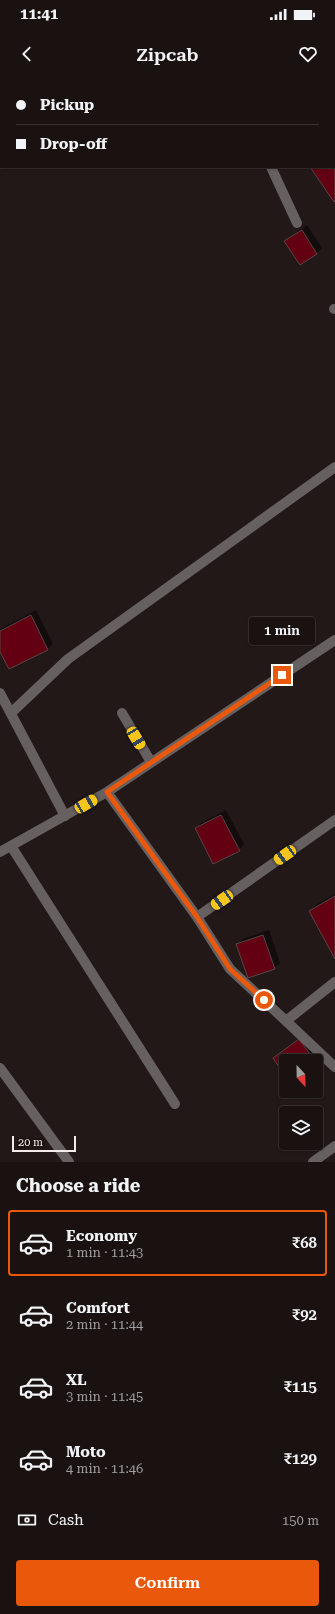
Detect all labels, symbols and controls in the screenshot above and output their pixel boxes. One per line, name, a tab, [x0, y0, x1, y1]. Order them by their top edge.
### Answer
text: 11:41	[20, 5, 58, 23]
icon: back	[16, 43, 38, 65]
icon: heart	[297, 43, 319, 65]
text: Zipcab	[137, 44, 198, 65]
text: Pickup	[40, 96, 94, 114]
text: Drop-off	[40, 135, 107, 153]
callout: 1 min	[249, 617, 315, 645]
text: 1 min	[264, 623, 300, 638]
route end	[273, 666, 291, 684]
car	[125, 725, 147, 751]
car	[73, 793, 99, 815]
car	[272, 843, 298, 867]
car	[209, 888, 235, 912]
route start	[255, 991, 273, 1009]
north arrow	[279, 1054, 323, 1098]
map controls	[279, 1054, 323, 1150]
button: layers	[279, 1106, 323, 1150]
scale bar	[12, 1134, 76, 1153]
text: 20 m	[18, 1136, 43, 1149]
text: Choose a ride	[16, 1175, 140, 1196]
icon: car	[18, 1225, 54, 1261]
text: Economy	[66, 1227, 137, 1245]
text: ₹68	[292, 1234, 317, 1252]
text: 1 min · 11:43	[66, 1245, 143, 1260]
icon: car	[18, 1297, 54, 1333]
text: Comfort	[66, 1299, 130, 1317]
text: ₹92	[292, 1306, 317, 1324]
text: 2 min · 11:44	[66, 1317, 143, 1332]
icon: car	[18, 1369, 54, 1405]
text: XL	[66, 1371, 87, 1389]
text: ₹115	[283, 1378, 317, 1396]
text: 3 min · 11:45	[66, 1389, 143, 1404]
icon: car	[18, 1441, 54, 1477]
text: Moto	[66, 1443, 106, 1461]
text: ₹129	[283, 1450, 317, 1468]
text: 4 min · 11:46	[66, 1461, 143, 1476]
icon: cash	[16, 1509, 38, 1531]
text: Cash	[48, 1511, 84, 1529]
text: 150 m	[282, 1513, 319, 1528]
button: Confirm	[16, 1560, 319, 1606]

